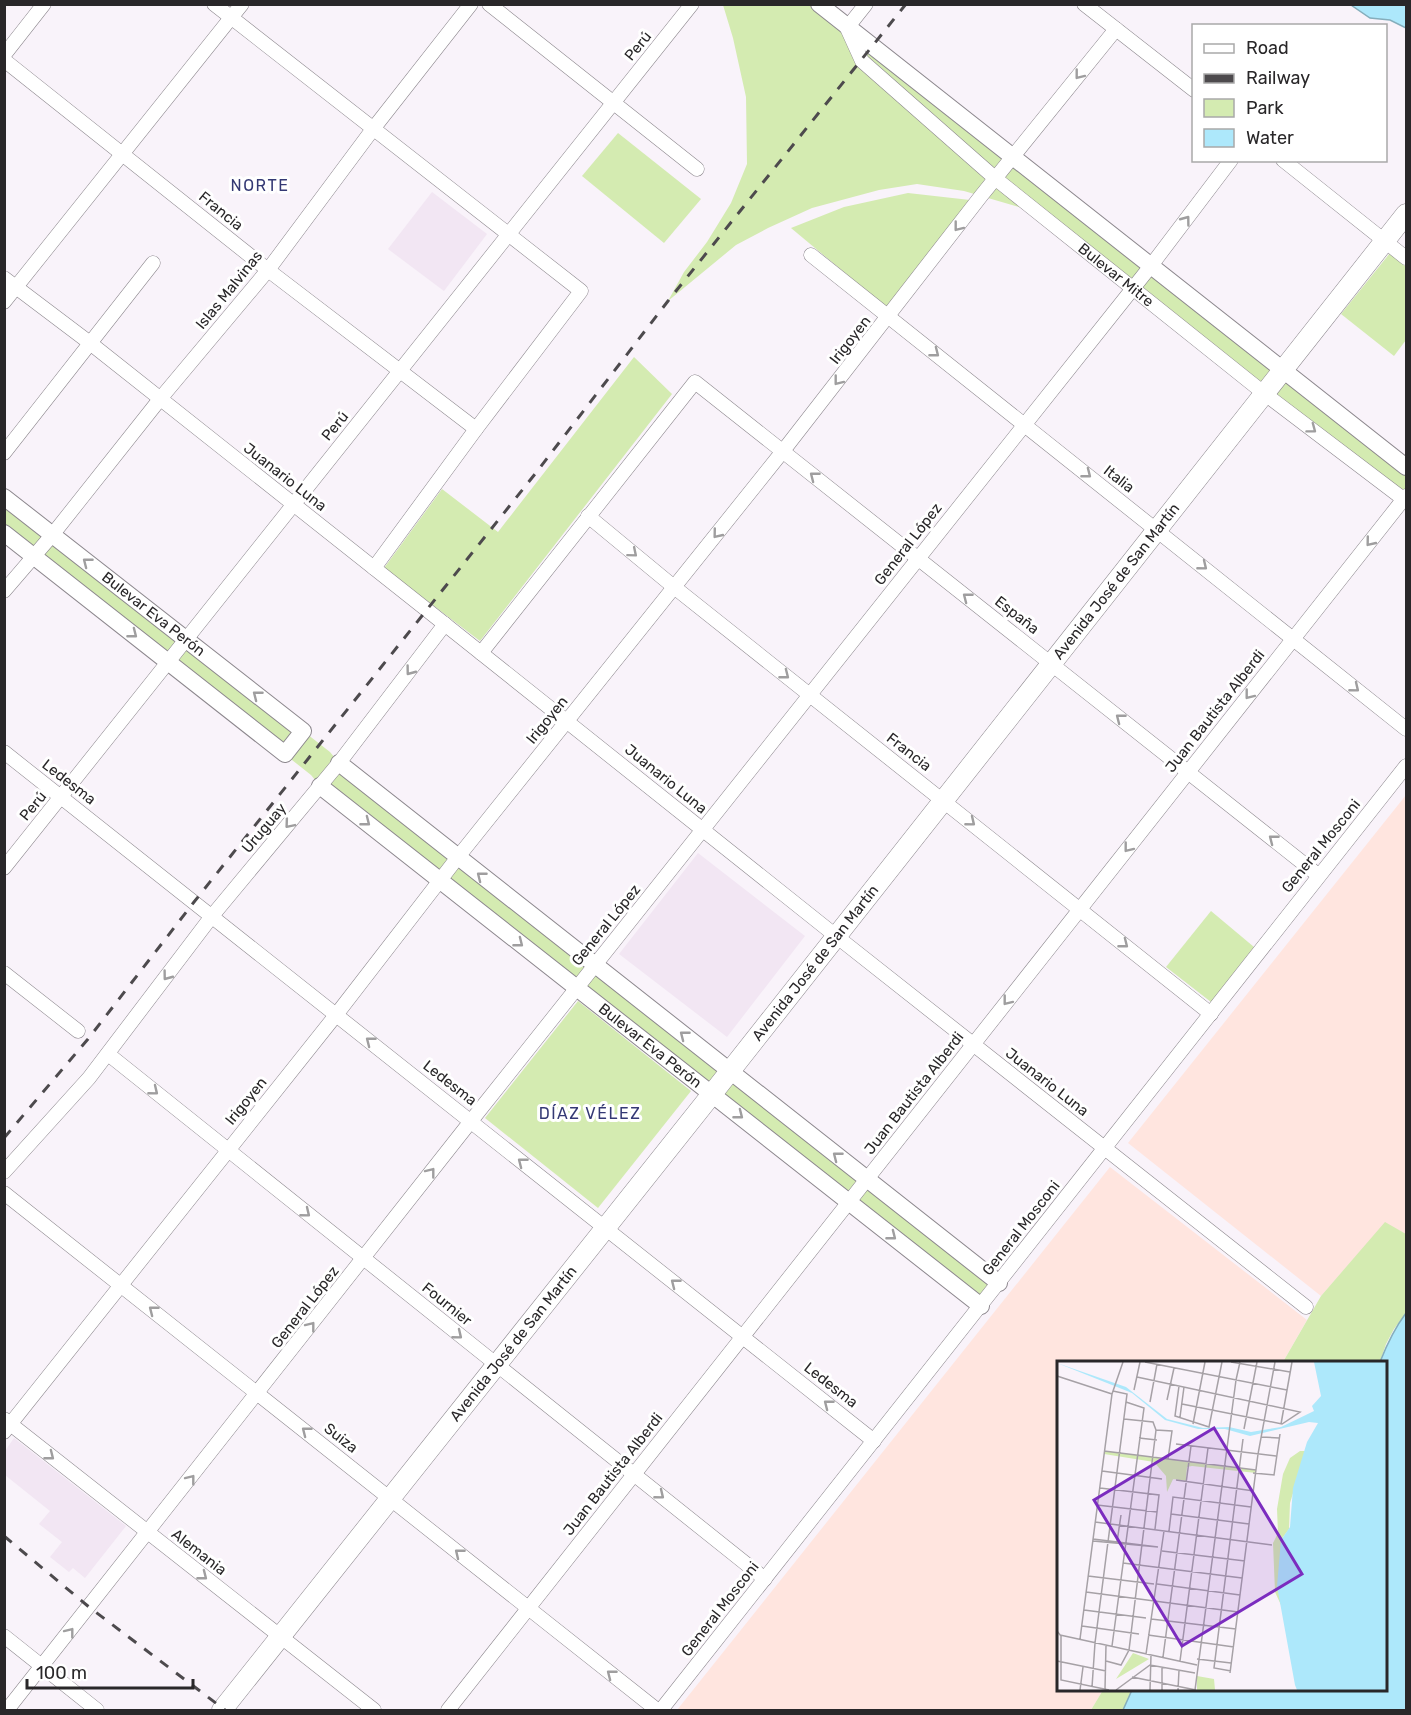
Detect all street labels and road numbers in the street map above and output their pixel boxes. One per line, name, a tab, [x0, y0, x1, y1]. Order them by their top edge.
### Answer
street label: Perú	[621, 28, 655, 64]
street label: Francia	[195, 188, 247, 234]
street label: Bulevar Mitre	[1075, 239, 1157, 311]
street label: Islas Malvinas	[192, 247, 266, 333]
street label: Irigoyen	[826, 312, 874, 368]
street label: Perú	[318, 408, 352, 444]
street label: Juanario Luna	[240, 439, 330, 515]
street label: Italia	[1100, 462, 1138, 496]
street label: General López	[870, 499, 946, 589]
street label: Avenida José de San Martín	[1049, 500, 1183, 663]
street label: Bulevar Eva Perón	[98, 568, 209, 660]
street label: España	[991, 592, 1043, 638]
street label: Juan Bautista Alberdi	[1162, 646, 1268, 776]
street label: Irigoyen	[522, 692, 572, 748]
street label: Francia	[883, 729, 935, 775]
street label: Juanario Luna	[621, 740, 711, 818]
street label: Ledesma	[39, 755, 99, 809]
street label: Perú	[16, 788, 50, 824]
street label: General Mosconi	[1278, 796, 1364, 896]
street label: Uruguay	[238, 799, 290, 857]
street label: General López	[568, 881, 644, 969]
street label: Avenida José de San Martín	[748, 881, 882, 1045]
street label: Bulevar Eva Perón	[595, 1000, 705, 1092]
street label: Juan Bautista Alberdi	[861, 1028, 967, 1158]
street label: Juanario Luna	[1002, 1044, 1092, 1120]
street label: Ledesma	[420, 1056, 480, 1110]
street label: Irigoyen	[221, 1073, 271, 1129]
street label: General Mosconi	[978, 1177, 1064, 1279]
street label: General López	[267, 1262, 343, 1352]
street label: Avenida José de San Martín	[446, 1262, 581, 1425]
street label: Fournier	[419, 1279, 476, 1330]
street label: Ledesma	[801, 1358, 861, 1412]
street label: Juan Bautista Alberdi	[560, 1409, 666, 1539]
street label: Suiza	[321, 1419, 361, 1457]
street label: Alemania	[168, 1525, 230, 1579]
street label: General Mosconi	[677, 1558, 763, 1660]

